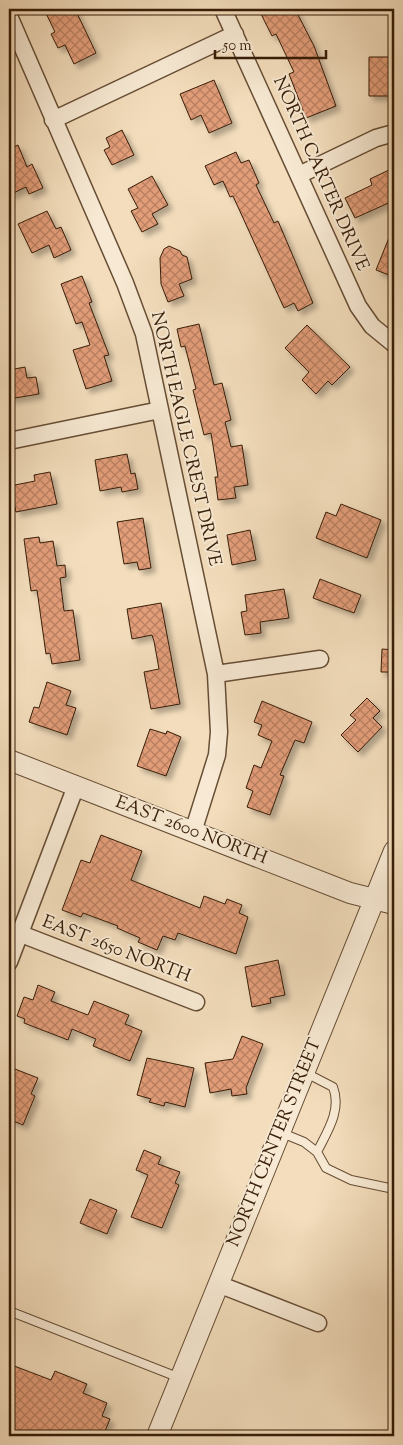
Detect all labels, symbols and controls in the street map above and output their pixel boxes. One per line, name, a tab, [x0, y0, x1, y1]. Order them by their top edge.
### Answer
scale bar	[215, 28, 327, 60]
text: 50 m	[222, 36, 252, 57]
street label: NORTH CARTER DRIVE	[265, 73, 375, 275]
street label: NORTH EAGLE CREST DRIVE	[143, 309, 227, 569]
street label: EAST 2600 NORTH	[111, 790, 271, 872]
street label: EAST 2650 NORTH	[38, 910, 194, 990]
street label: NORTH CENTER STREET	[221, 1035, 329, 1251]

